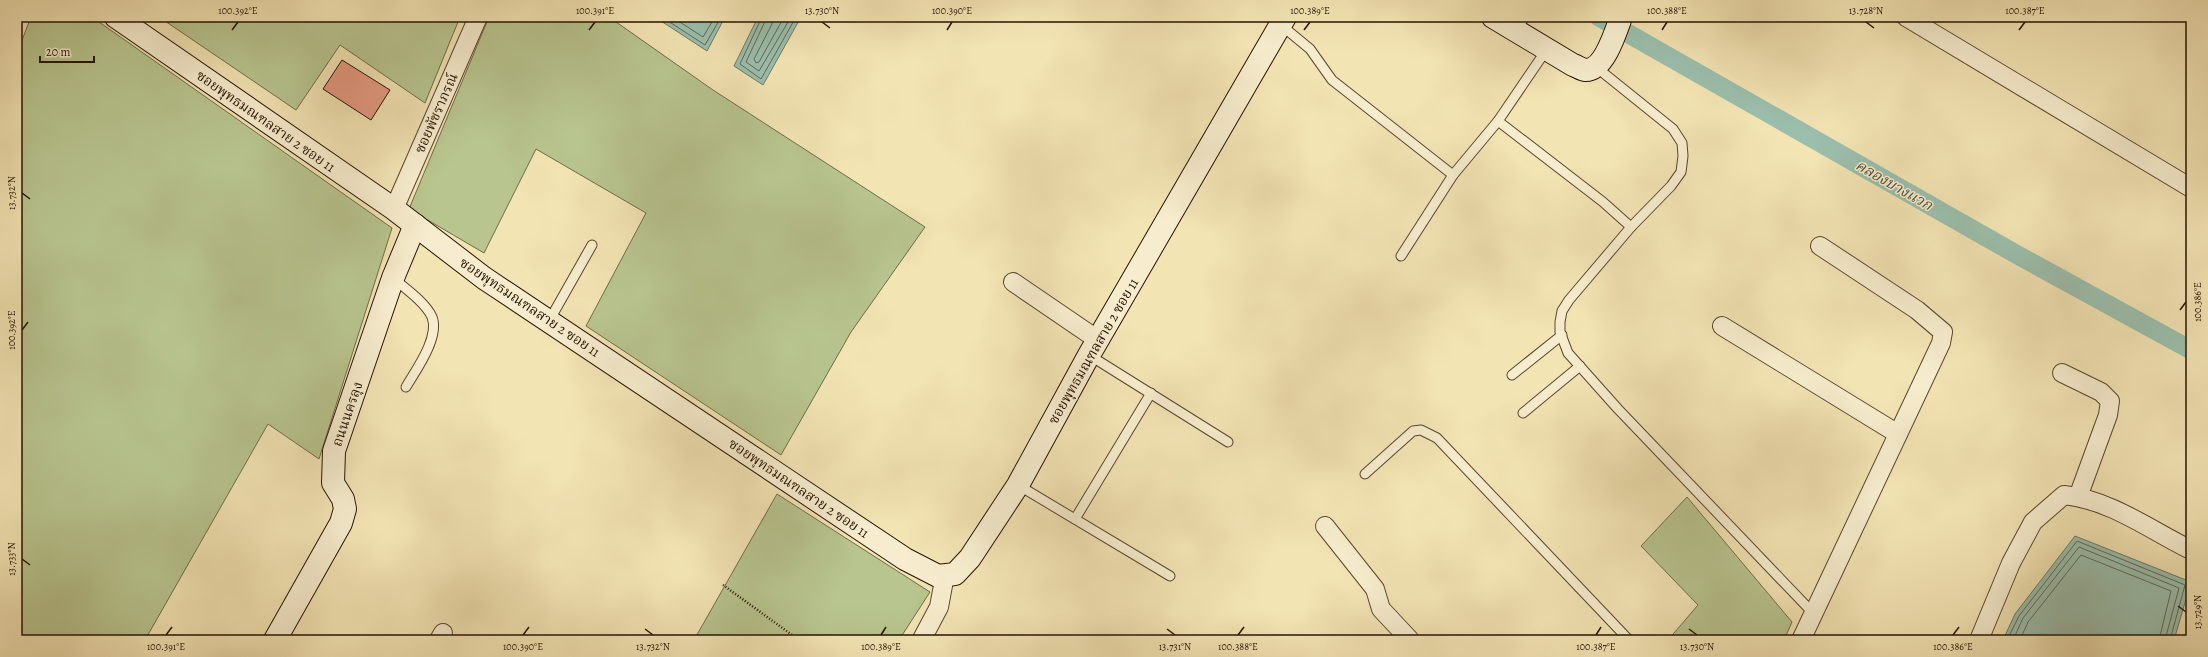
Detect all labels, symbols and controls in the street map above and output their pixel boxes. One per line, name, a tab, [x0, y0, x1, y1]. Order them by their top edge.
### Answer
text: 100.392°E	[218, 4, 258, 17]
text: 100.391°E	[576, 4, 614, 17]
text: 13.730°N	[805, 4, 839, 17]
text: 100.390°E	[932, 4, 972, 17]
text: 100.389°E	[1290, 4, 1330, 17]
text: 100.388°E	[1647, 4, 1687, 17]
text: 13.728°N	[1849, 4, 1883, 17]
text: 100.387°E	[2005, 4, 2045, 17]
scale bar	[40, 38, 94, 64]
text: 20 m	[46, 44, 70, 60]
street label: ซอยพุทธมณฑลสาย 2 ซอย 11	[192, 66, 339, 177]
street label: ซอยพัชราภรณ์	[410, 70, 463, 156]
water label: คลองบางแวก	[1852, 155, 1937, 216]
text: 13.732°N	[5, 176, 18, 210]
street label: ซอยพุทธมณฑลสาย 2 ซอย 11	[456, 253, 604, 362]
street label: ซอยพุทธมณฑลสาย 2 ซอย 11	[1044, 275, 1143, 428]
text: 100.386°E	[2191, 282, 2204, 322]
text: 100.392°E	[5, 310, 18, 350]
street label: ถนนนครลุง	[328, 379, 367, 449]
street label: ซอยพุทธมณฑลสาย 2 ซอย 11	[725, 434, 873, 543]
text: 13.733°N	[5, 542, 18, 576]
text: 13.729°N	[2191, 595, 2204, 629]
text: 100.391°E	[147, 640, 185, 653]
text: 100.390°E	[503, 640, 543, 653]
text: 13.732°N	[636, 640, 670, 653]
text: 100.389°E	[861, 640, 901, 653]
text: 13.731°N	[1159, 640, 1191, 653]
text: 100.388°E	[1218, 640, 1258, 653]
text: 100.387°E	[1576, 640, 1616, 653]
text: 13.730°N	[1680, 640, 1714, 653]
text: 100.386°E	[1933, 640, 1973, 653]

